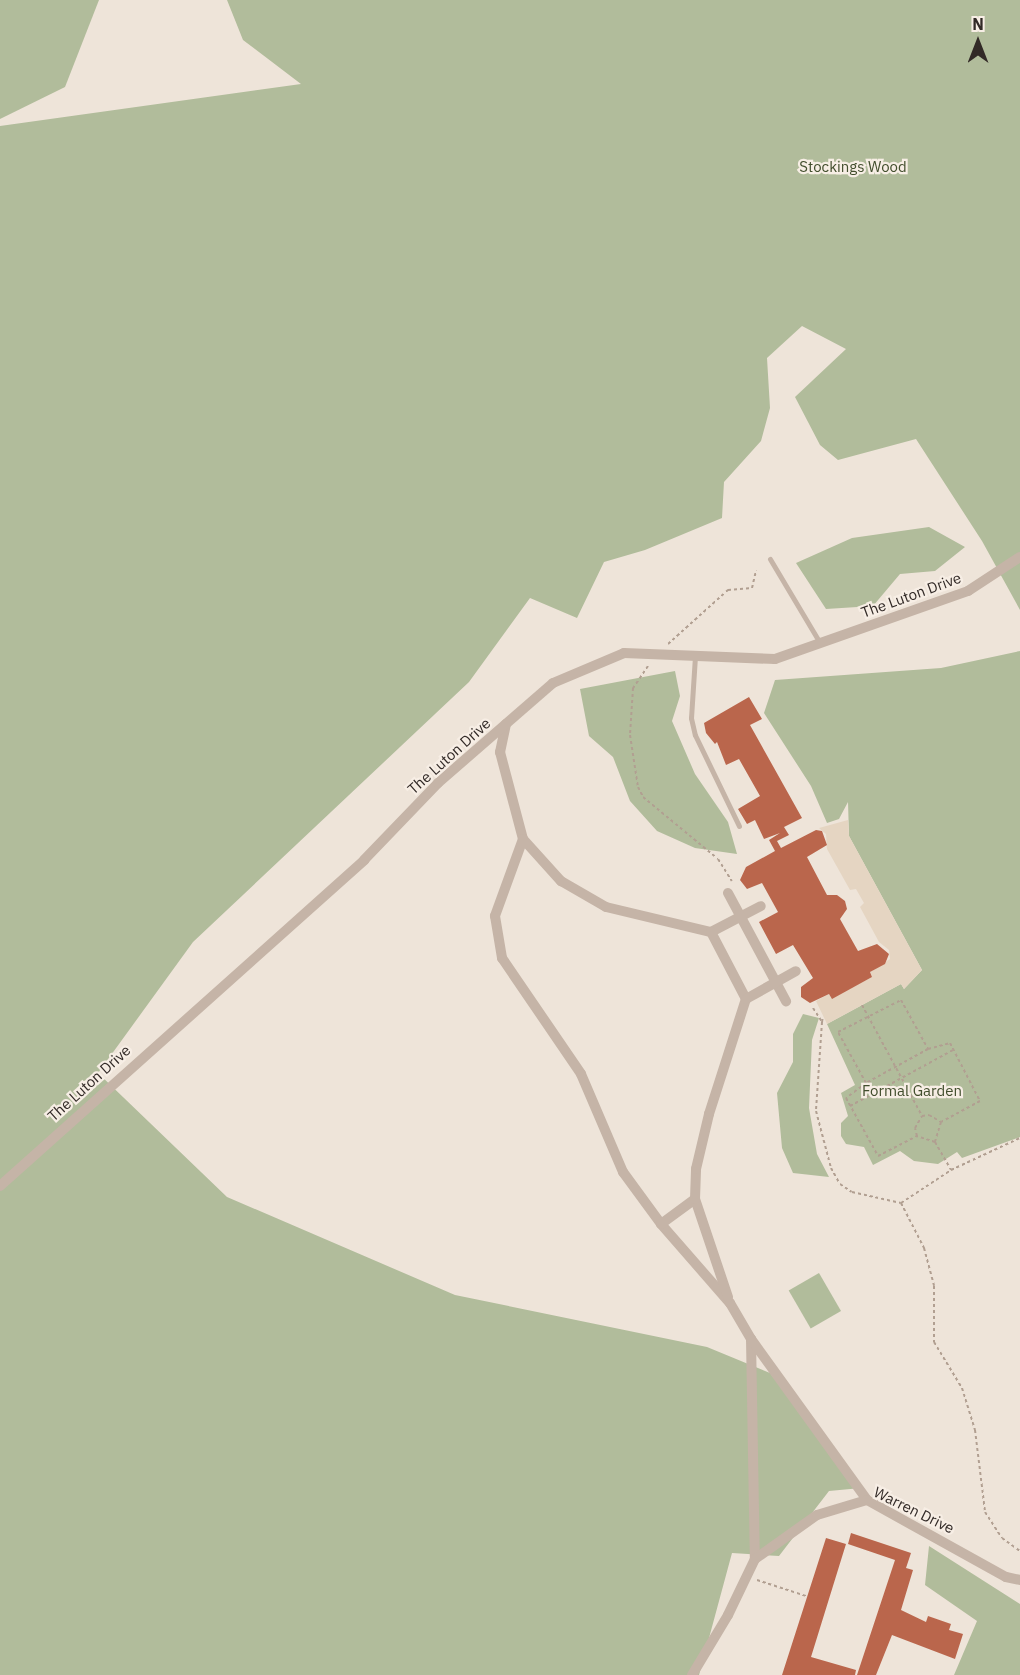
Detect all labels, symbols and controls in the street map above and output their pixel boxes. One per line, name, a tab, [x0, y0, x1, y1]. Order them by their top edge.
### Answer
north arrow	[948, 12, 1008, 72]
text: N	[972, 14, 984, 34]
park label: Stockings Wood	[799, 158, 907, 176]
street label: The Luton Drive	[858, 569, 964, 621]
street label: The Luton Drive	[404, 714, 494, 798]
street label: The Luton Drive	[44, 1041, 134, 1125]
park label: Formal Garden	[862, 1082, 962, 1100]
street label: Warren Drive	[871, 1483, 957, 1537]

